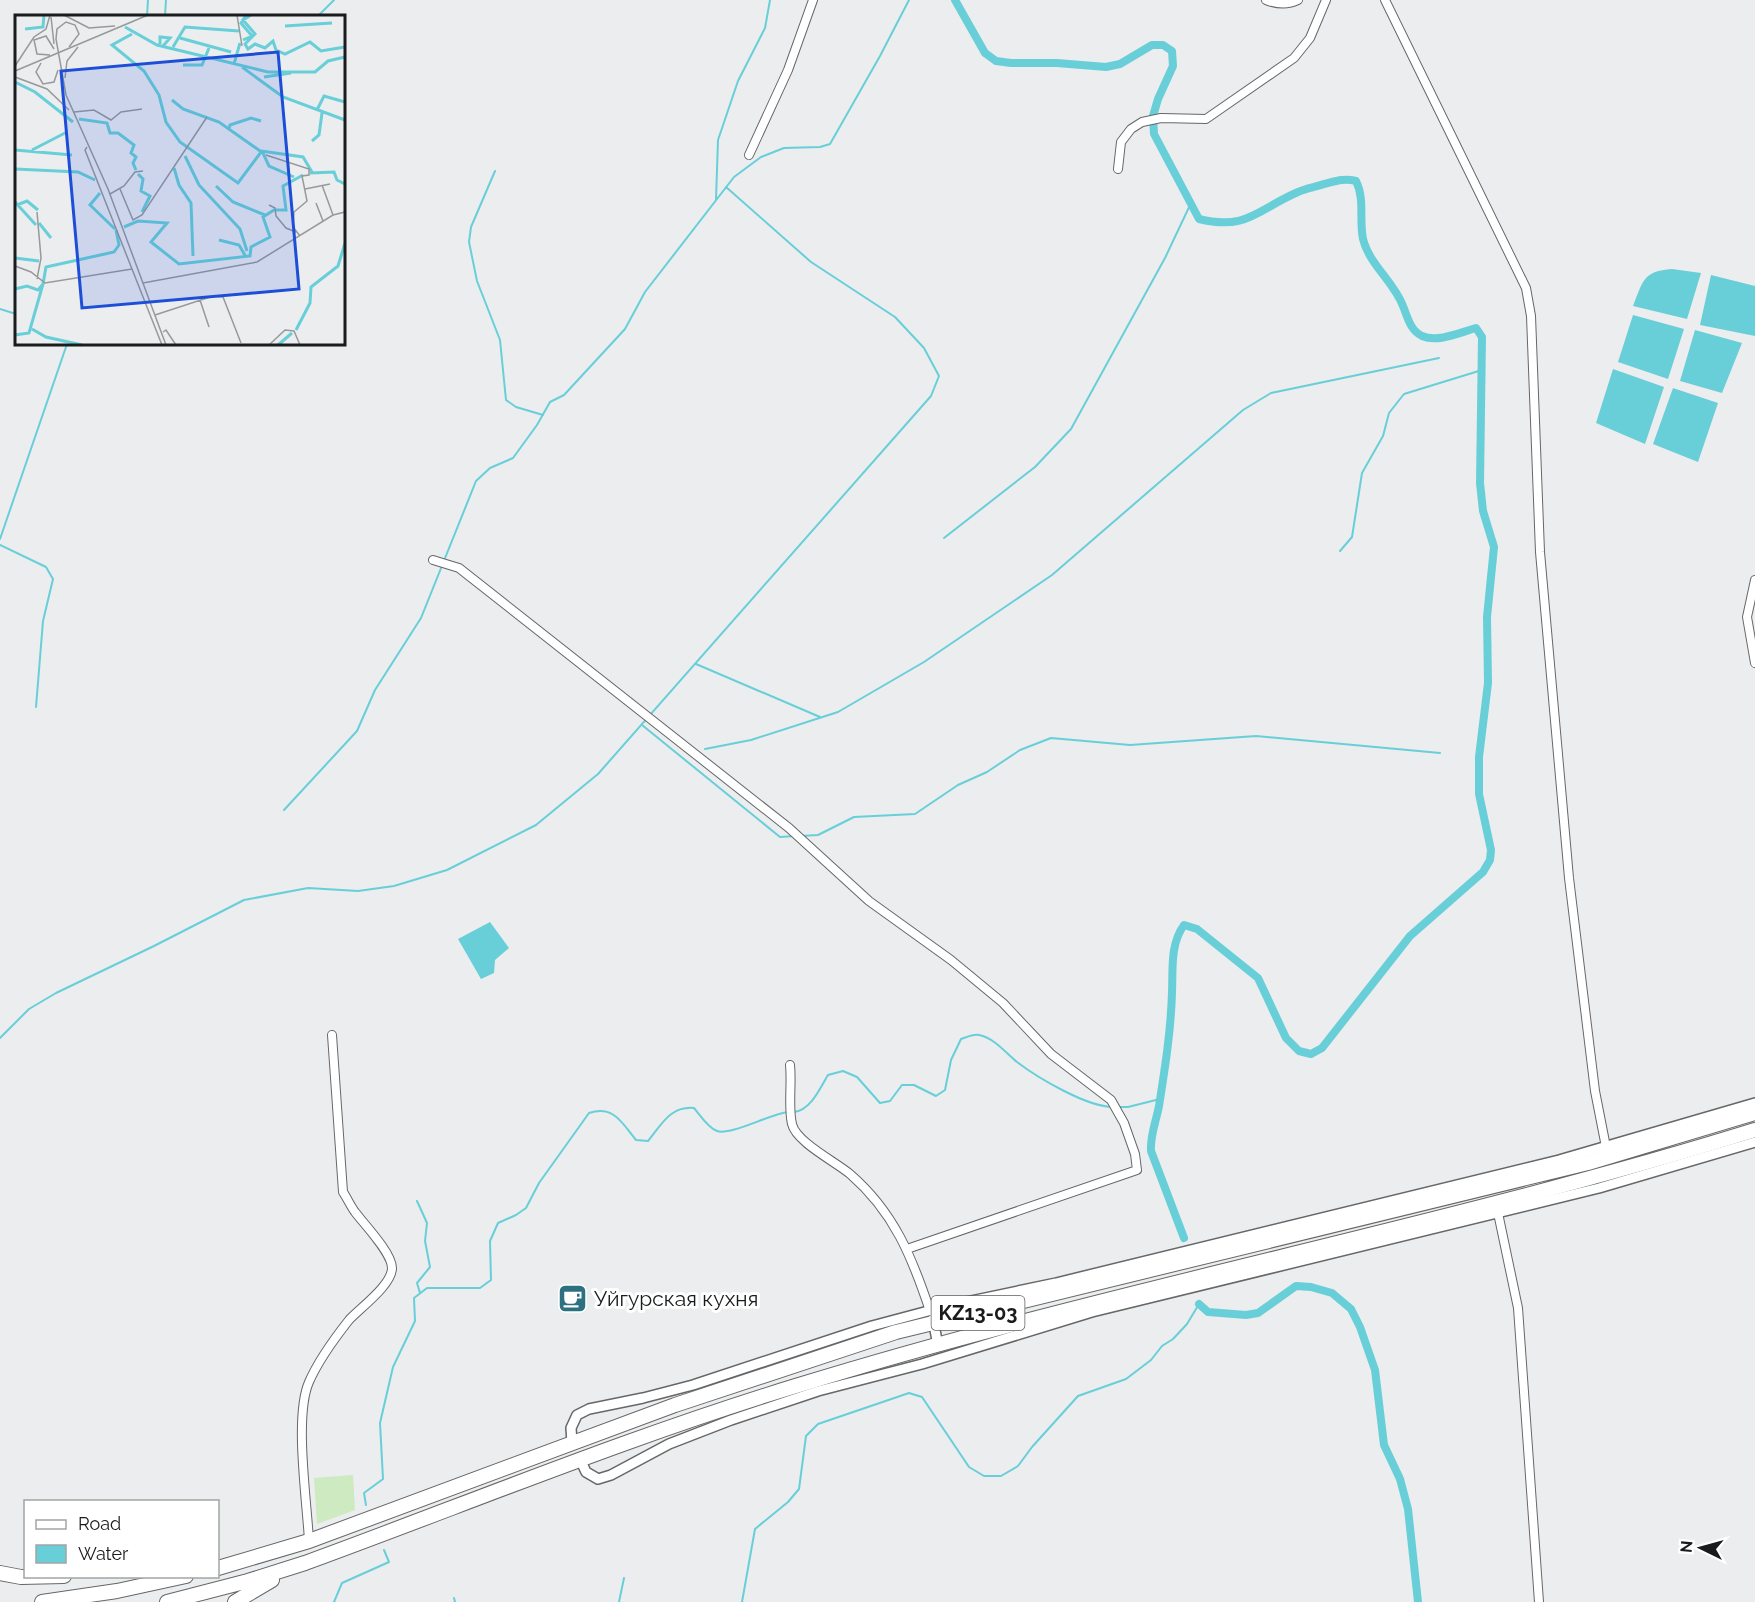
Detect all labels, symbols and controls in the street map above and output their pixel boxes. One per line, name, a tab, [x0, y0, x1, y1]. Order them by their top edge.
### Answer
inset map	[15, 15, 345, 345]
cafe icon: Уйгурская кухня	[557, 1283, 589, 1315]
place label: Уйгурская кухня	[594, 1286, 758, 1311]
road number: KZ13-03	[932, 1296, 1024, 1330]
legend	[24, 1500, 219, 1578]
text: Road	[78, 1513, 121, 1534]
north arrow	[1671, 1518, 1731, 1578]
text: N	[1677, 1540, 1697, 1554]
text: Water	[78, 1543, 129, 1564]

